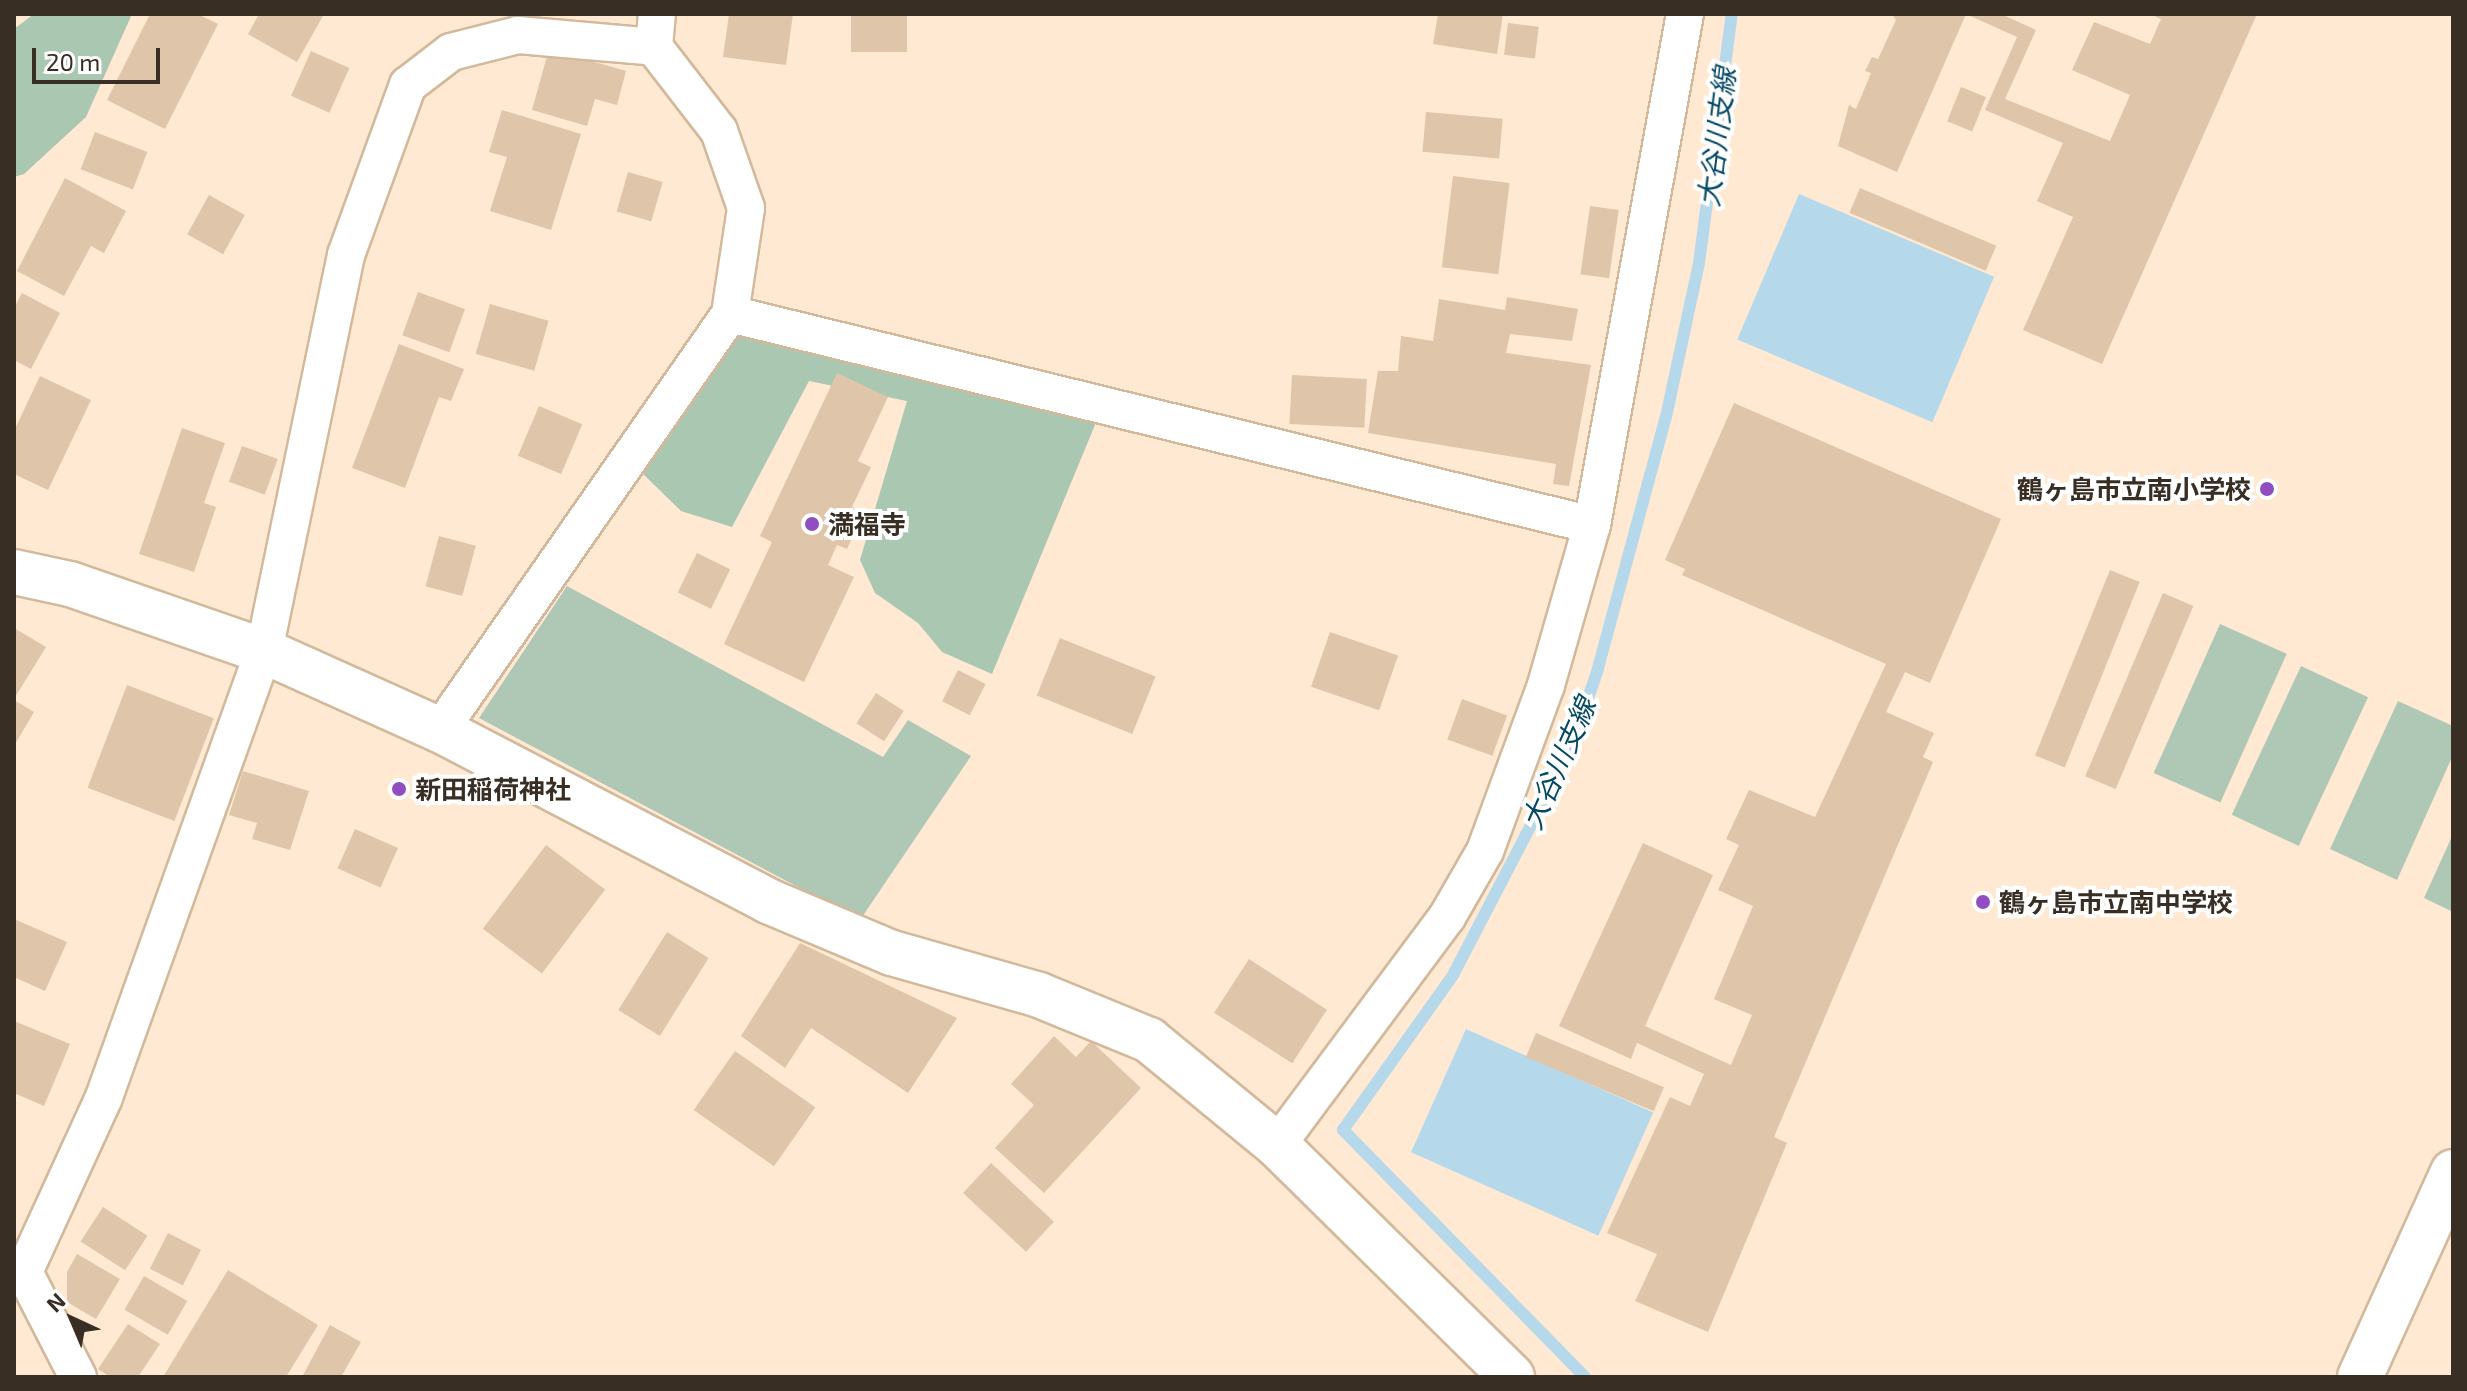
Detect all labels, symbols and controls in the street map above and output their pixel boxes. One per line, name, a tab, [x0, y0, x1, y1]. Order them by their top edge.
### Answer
scale bar	[36, 32, 164, 82]
text: 20 m	[46, 47, 100, 76]
water label: 大谷川支線	[1691, 65, 1741, 209]
place label: 鶴ヶ島市立南小学校	[2017, 473, 2251, 505]
marker: 鶴ヶ島市立南小学校	[2258, 480, 2276, 498]
place label: 満福寺	[828, 508, 906, 540]
marker: 満福寺	[803, 515, 821, 533]
water label: 大谷川支線	[1514, 692, 1602, 834]
place label: 新田稲荷神社	[415, 773, 571, 805]
marker: 新田稲荷神社	[390, 780, 408, 798]
place label: 鶴ヶ島市立南中学校	[1999, 886, 2233, 918]
marker: 鶴ヶ島市立南中学校	[1974, 893, 1992, 911]
north arrow	[32, 1279, 112, 1359]
text: N	[41, 1287, 70, 1317]

